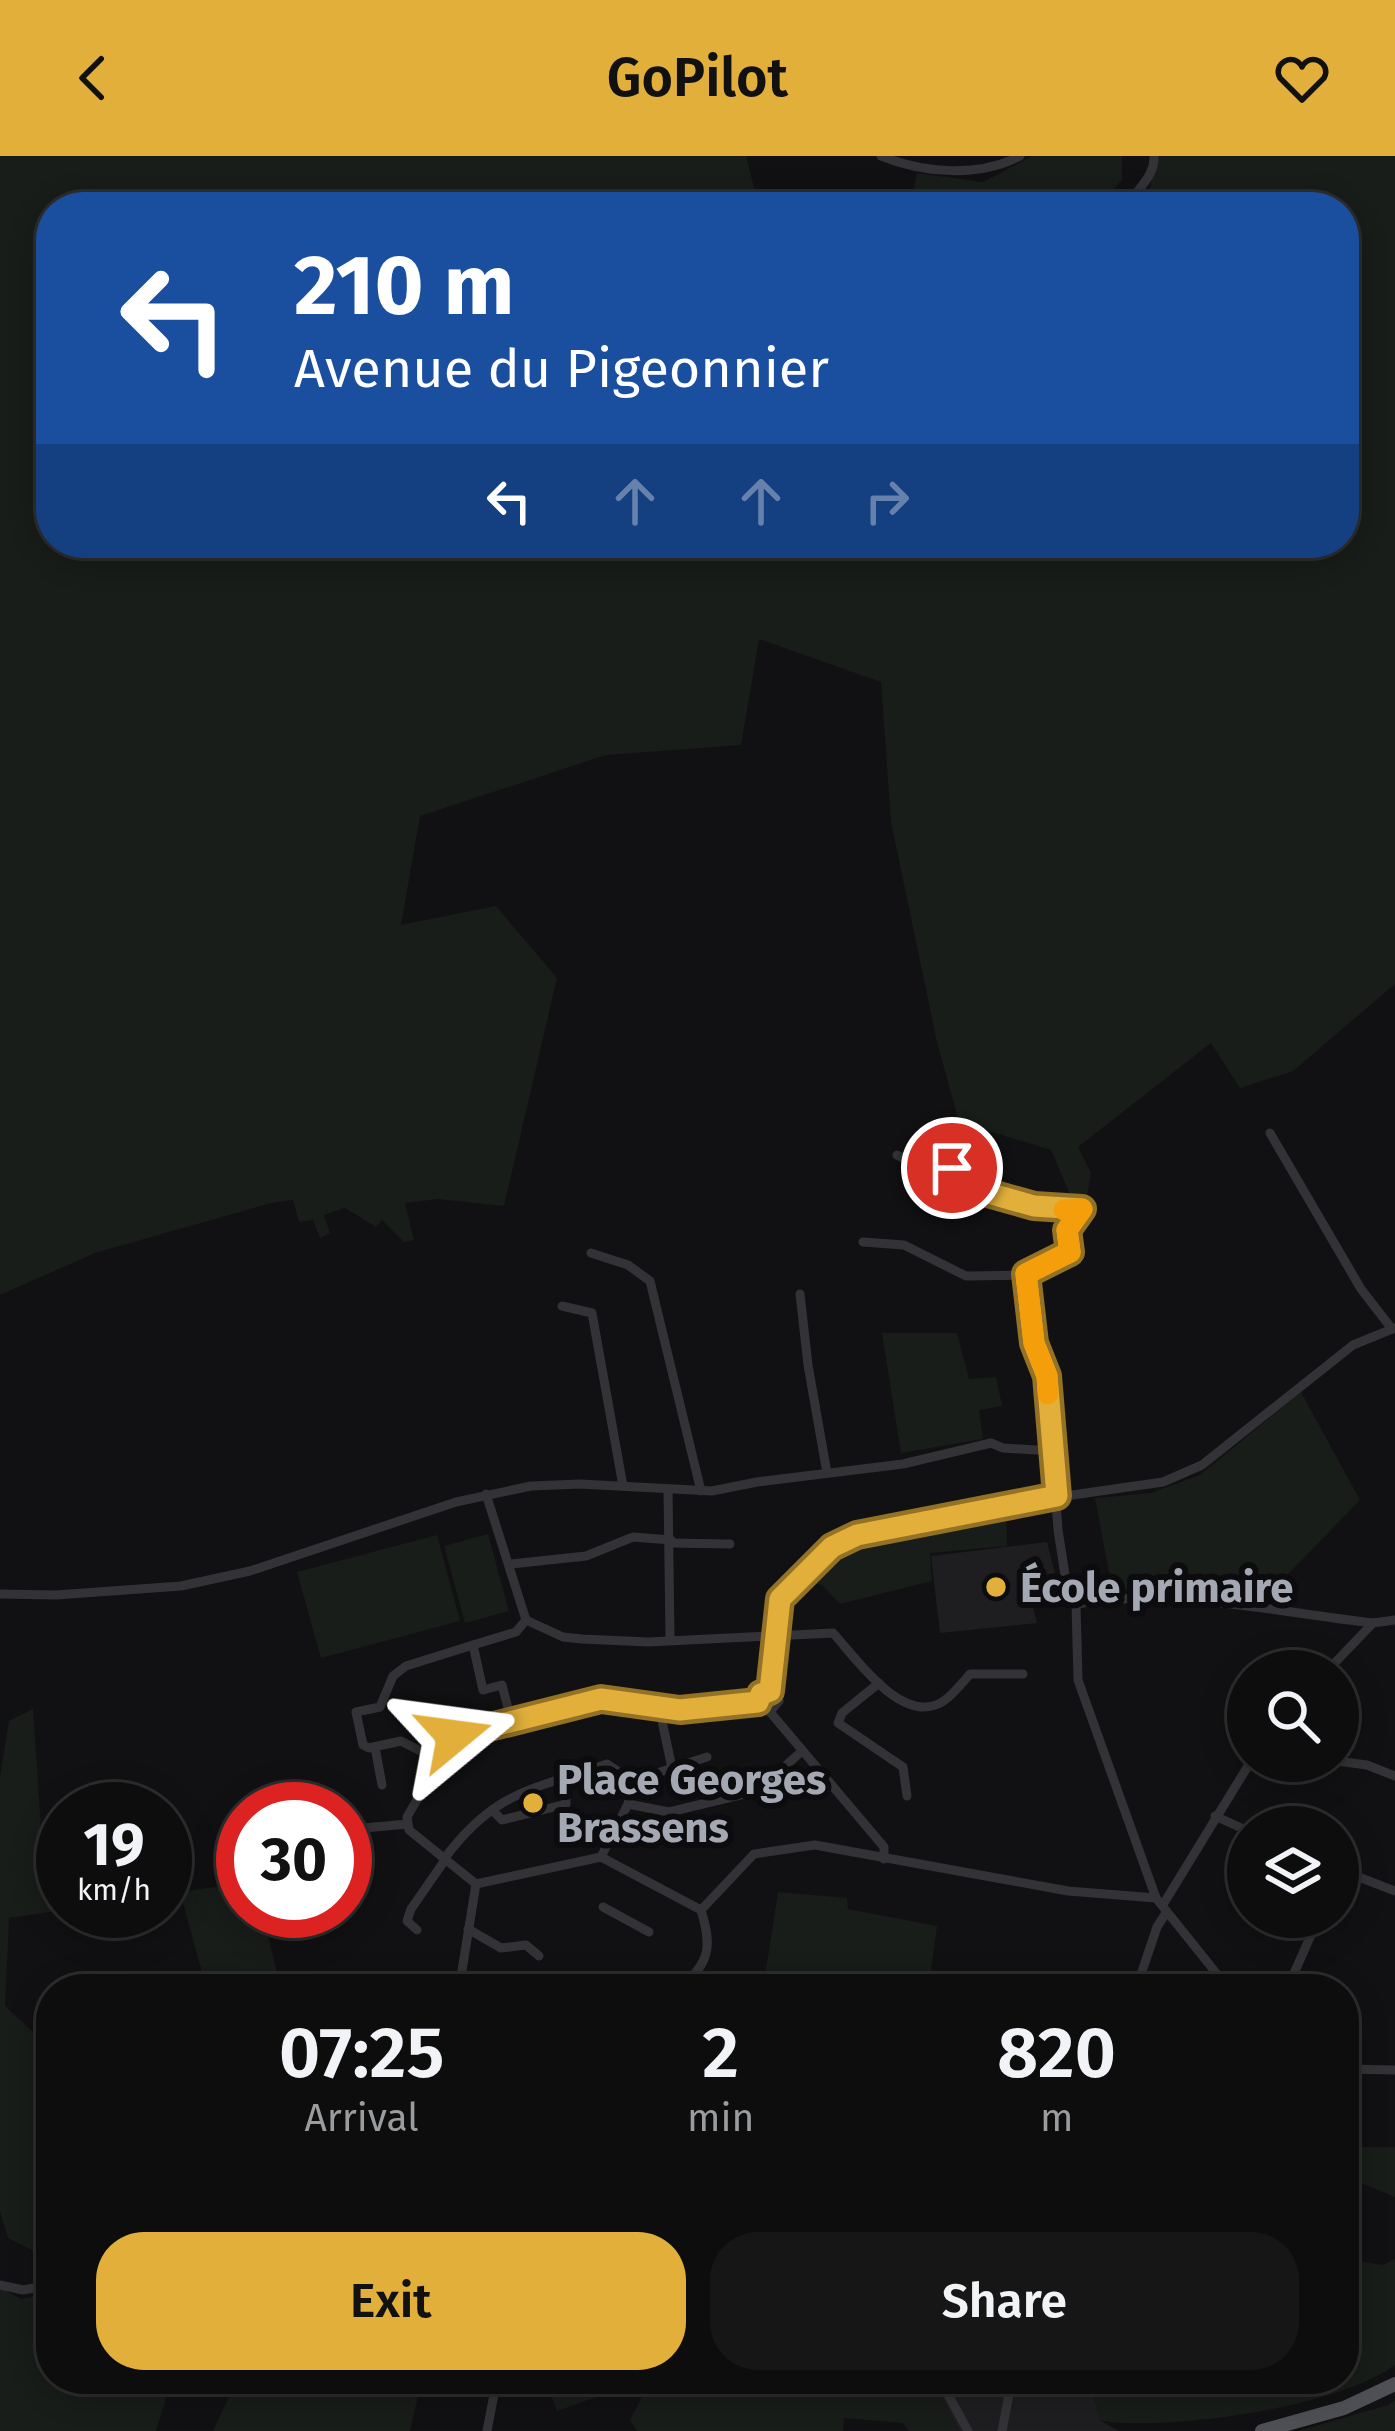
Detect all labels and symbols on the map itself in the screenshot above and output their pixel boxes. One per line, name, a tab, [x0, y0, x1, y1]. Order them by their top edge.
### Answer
pin	[901, 1117, 1003, 1219]
place label: École primaire	[1020, 1561, 1293, 1613]
marker: École primaire	[983, 1574, 1009, 1600]
position arrow	[391, 1673, 517, 1799]
place label: Place Georges Brassens	[557, 1755, 826, 1853]
speed limit sign: 30	[216, 1782, 372, 1938]
marker: Place Georges Brassens	[520, 1790, 546, 1816]

